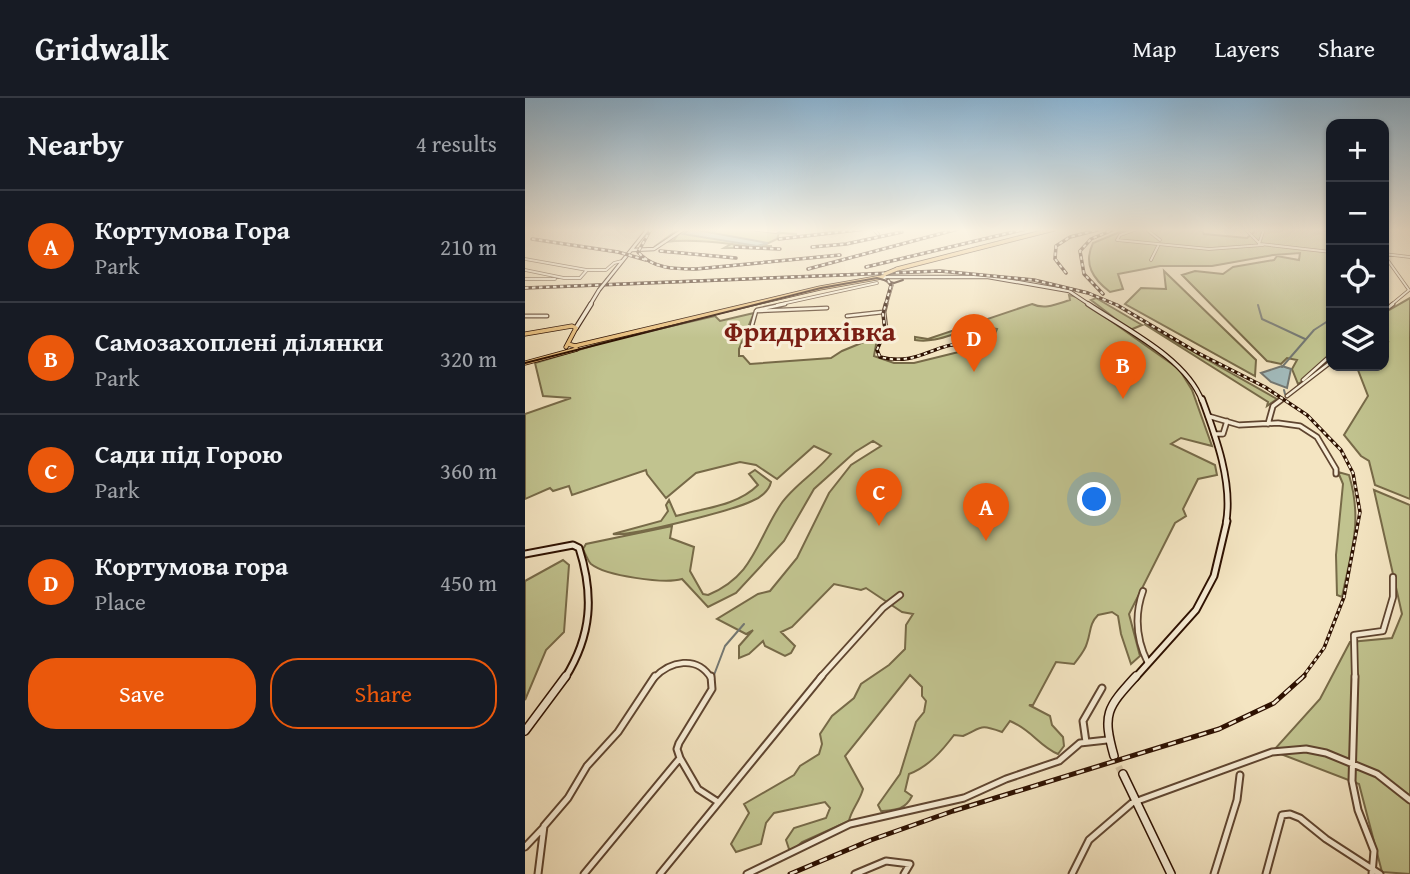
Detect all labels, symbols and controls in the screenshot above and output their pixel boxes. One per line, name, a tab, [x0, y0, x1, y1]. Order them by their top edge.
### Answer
text: Gridwalk	[35, 24, 169, 72]
text: Map	[1133, 31, 1176, 66]
text: Layers	[1214, 31, 1280, 66]
text: Share	[1318, 31, 1375, 66]
map controls	[1326, 119, 1389, 371]
button: +	[1326, 119, 1389, 182]
text: Nearby	[28, 122, 124, 166]
text: 4 results	[416, 127, 497, 160]
button: −	[1326, 182, 1389, 245]
text: Кортумова Гора	[95, 210, 290, 249]
text: A	[44, 230, 58, 263]
text: 210 m	[440, 230, 497, 263]
button: locate	[1326, 245, 1389, 308]
text: Park	[95, 249, 139, 282]
button: layers	[1326, 308, 1389, 371]
district label: Фридрихівка	[724, 310, 897, 351]
pin: D	[951, 314, 997, 372]
text: Самозахоплені ділянки	[95, 322, 383, 361]
pin: B	[1100, 341, 1146, 399]
text: B	[44, 342, 58, 375]
text: 320 m	[440, 342, 497, 375]
text: Park	[95, 361, 139, 394]
text: Сади під Горою	[95, 434, 283, 473]
text: C	[44, 454, 58, 487]
text: 360 m	[440, 454, 497, 487]
pin: C	[856, 468, 902, 526]
text: Park	[95, 473, 139, 506]
your location	[1077, 482, 1111, 516]
pin: A	[963, 483, 1009, 541]
text: Кортумова гора	[95, 546, 288, 585]
text: D	[44, 566, 58, 599]
text: 450 m	[440, 566, 497, 599]
text: Place	[95, 585, 146, 618]
button: Save	[28, 658, 256, 729]
button: Share	[270, 658, 497, 729]

